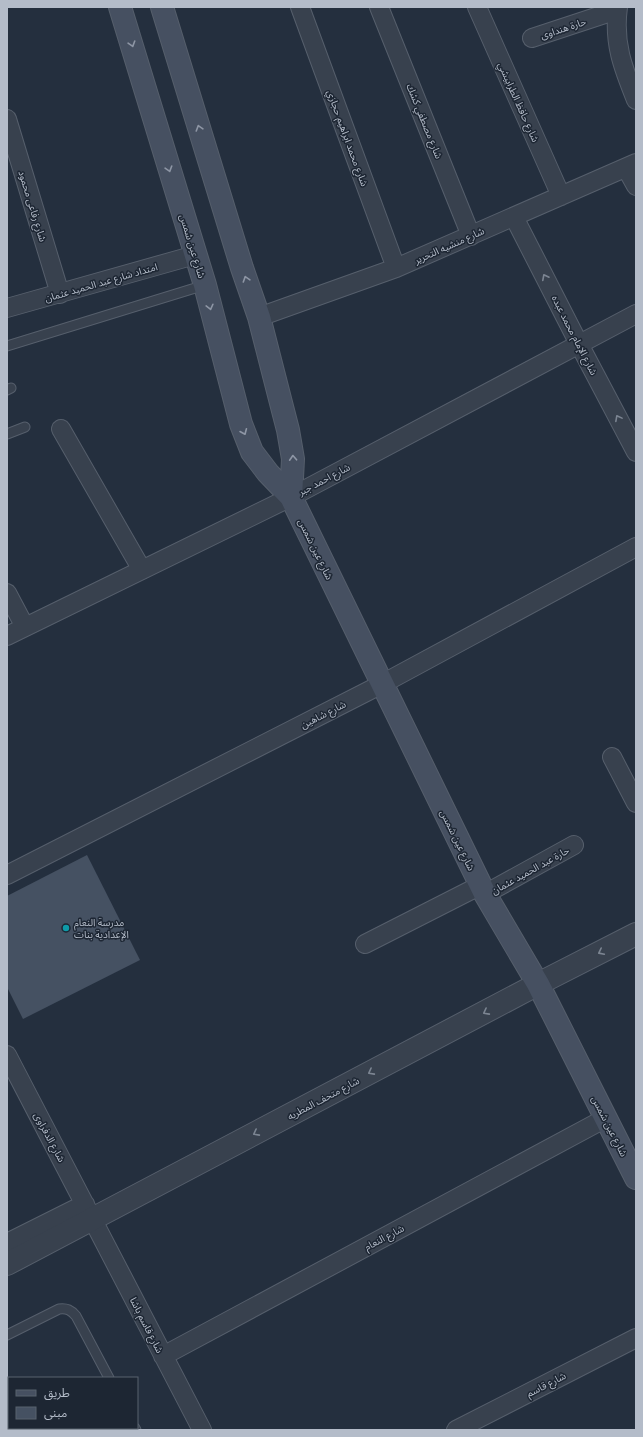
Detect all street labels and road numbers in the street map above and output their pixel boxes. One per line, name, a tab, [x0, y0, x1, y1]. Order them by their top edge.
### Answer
street label: حارة هنداوى	[539, 16, 588, 42]
street label: شارع حافظ الطرابيشي	[494, 61, 541, 145]
street label: شارع مصطفي كشك	[402, 82, 445, 161]
street label: شارع محمد ابراهيم حجازي	[323, 88, 370, 189]
street label: شارع رفاعى محمود	[15, 169, 49, 244]
street label: شارع عين شمس	[176, 213, 208, 280]
street label: شارع منشيه التحرير	[412, 225, 487, 268]
street label: امتداد شارع عبد الحميد عثمان	[44, 261, 159, 306]
street label: شارع الإمام محمد عبده	[547, 293, 600, 378]
street label: شارع احمد جبر	[296, 461, 353, 500]
street label: شارع عين شمس	[294, 517, 335, 583]
street label: شارع شاهين	[299, 698, 349, 732]
street label: شارع عين شمس	[436, 808, 477, 874]
street label: حارة عبد الحميد عثمان	[489, 844, 572, 897]
street label: شارع متحف المطريه	[285, 1075, 362, 1124]
street label: شارع عين شمس	[588, 1094, 630, 1159]
street label: شارع الدفراوى	[30, 1110, 67, 1165]
street label: شارع النعام	[363, 1222, 407, 1255]
street label: شارع قاسم باشا	[126, 1295, 165, 1356]
street label: شارع قاسم	[525, 1370, 569, 1401]

